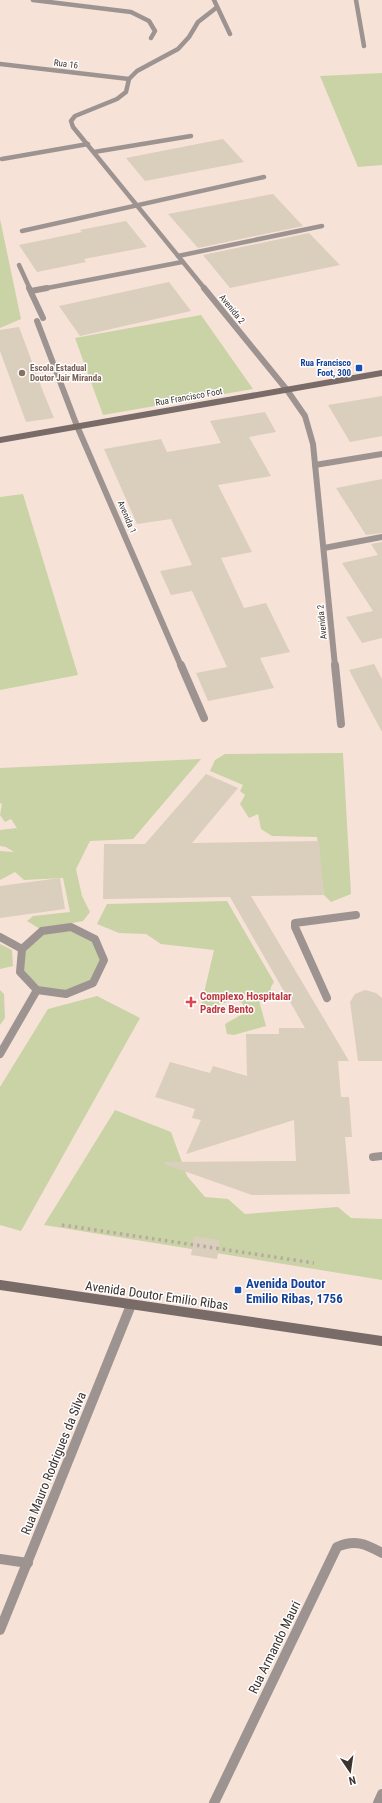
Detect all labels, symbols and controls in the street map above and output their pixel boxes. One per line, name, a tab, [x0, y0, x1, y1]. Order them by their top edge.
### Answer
street label: Rua 16	[53, 58, 79, 70]
street label: Avenida 2	[217, 292, 247, 326]
place label: Rua Francisco Foot, 300	[300, 358, 352, 378]
place label: Escola Estadual Doutor Jair Miranda	[30, 363, 101, 383]
marker: Rua Francisco Foot, 300	[354, 363, 364, 373]
marker: Escola Estadual Doutor Jair Miranda	[17, 368, 27, 378]
street label: Rua Francisco Foot	[155, 386, 224, 408]
street label: Avenida 1	[116, 499, 138, 535]
street label: Avenida 2	[315, 604, 329, 640]
place label: Complexo Hospitalar Padre Bento	[200, 990, 292, 1016]
marker: Complexo Hospitalar Padre Bento	[185, 996, 197, 1008]
place label: Avenida Doutor Emilio Ribas, 1756	[246, 1276, 343, 1306]
street label: Avenida Doutor Emilio Ribas	[84, 1278, 229, 1313]
marker: Avenida Doutor Emilio Ribas, 1756	[233, 1285, 243, 1295]
street label: Rua Mauro Rodrigues da Silva	[18, 1390, 89, 1537]
street label: Rua Armando Mauri	[245, 1598, 303, 1696]
north arrow	[330, 1751, 370, 1791]
text: N	[347, 1773, 357, 1787]

